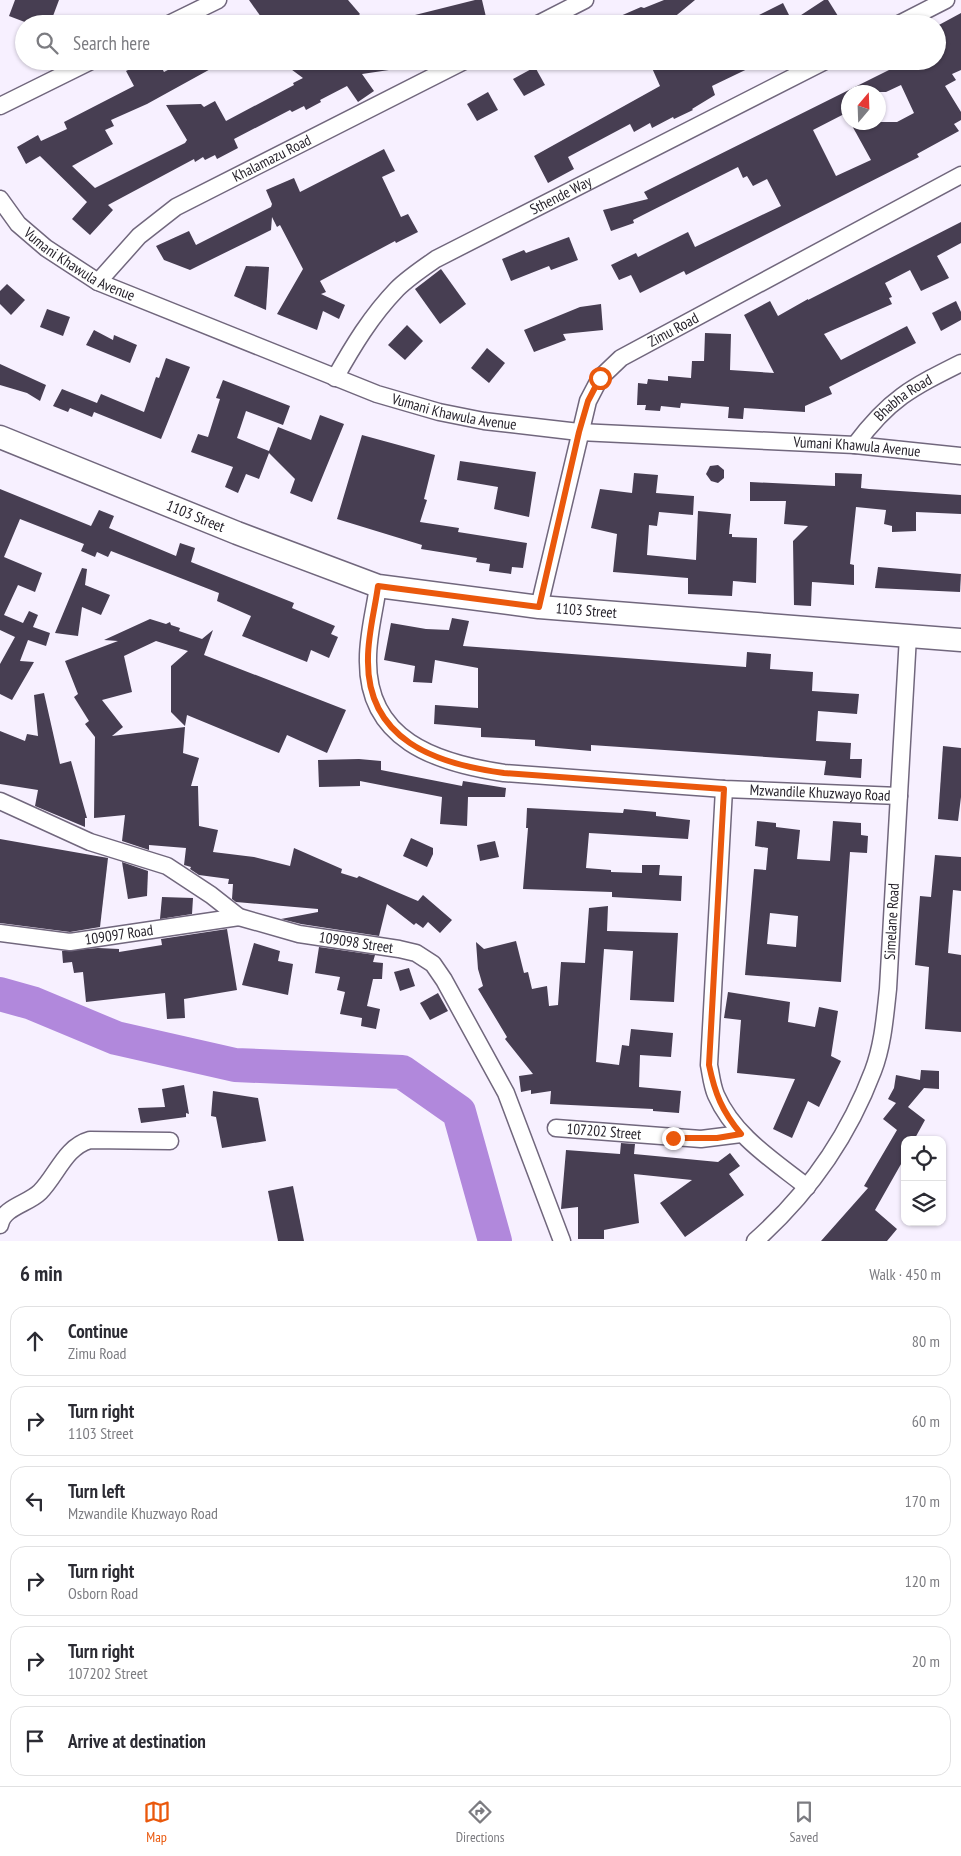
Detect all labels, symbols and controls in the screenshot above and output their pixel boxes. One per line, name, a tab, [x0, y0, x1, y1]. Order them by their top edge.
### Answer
search box	[15, 15, 946, 70]
icon: search	[33, 29, 61, 57]
text: Search here	[73, 31, 150, 55]
north arrow	[841, 85, 886, 130]
street label: Khalamazu Road	[229, 130, 314, 186]
street label: Sthende Way	[526, 171, 595, 219]
street label: Vumani Khawula Avenue	[19, 223, 138, 305]
street label: Zimu Road	[644, 308, 702, 351]
route start	[589, 367, 612, 390]
street label: Bhabha Road	[869, 370, 935, 425]
street label: Vumani Khawula Avenue	[389, 389, 518, 434]
street label: Vumani Khawula Avenue	[792, 432, 922, 461]
street label: 1103 Street	[164, 495, 228, 536]
street label: 1103 Street	[555, 598, 618, 622]
street label: Mzwandile Khuzwayo Road	[749, 780, 891, 805]
street label: Simelane Road	[880, 883, 903, 961]
street label: 109097 Road	[83, 920, 154, 949]
street label: 109098 Street	[318, 927, 395, 957]
street label: 107202 Street	[566, 1119, 642, 1143]
route end	[662, 1127, 685, 1150]
map controls	[901, 1136, 946, 1226]
button: locate	[901, 1136, 946, 1181]
button: layers	[901, 1181, 946, 1226]
text: 6 min	[20, 1260, 62, 1287]
text: Walk · 450 m	[869, 1264, 941, 1284]
text: Continue	[68, 1319, 128, 1343]
icon: ahead	[21, 1327, 49, 1355]
text: 80 m	[912, 1331, 940, 1351]
text: Zimu Road	[68, 1343, 127, 1363]
text: Turn right	[68, 1399, 134, 1423]
icon: right	[21, 1407, 49, 1435]
text: 60 m	[912, 1411, 940, 1431]
text: 1103 Street	[68, 1423, 133, 1443]
text: Turn left	[68, 1479, 125, 1503]
icon: left	[21, 1487, 49, 1515]
text: 170 m	[905, 1491, 940, 1511]
text: Mzwandile Khuzwayo Road	[68, 1503, 218, 1523]
text: Turn right	[68, 1559, 134, 1583]
icon: right	[21, 1567, 49, 1595]
text: 120 m	[905, 1571, 940, 1591]
text: Osborn Road	[68, 1583, 138, 1603]
text: Turn right	[68, 1639, 134, 1663]
icon: right	[21, 1647, 49, 1675]
text: 20 m	[912, 1651, 940, 1671]
text: 107202 Street	[68, 1663, 148, 1683]
icon: arrive	[21, 1727, 49, 1755]
text: Arrive at destination	[68, 1729, 206, 1753]
tab: Map	[143, 1798, 171, 1846]
tab: Directions	[456, 1798, 504, 1846]
tab: Saved	[790, 1798, 818, 1846]

